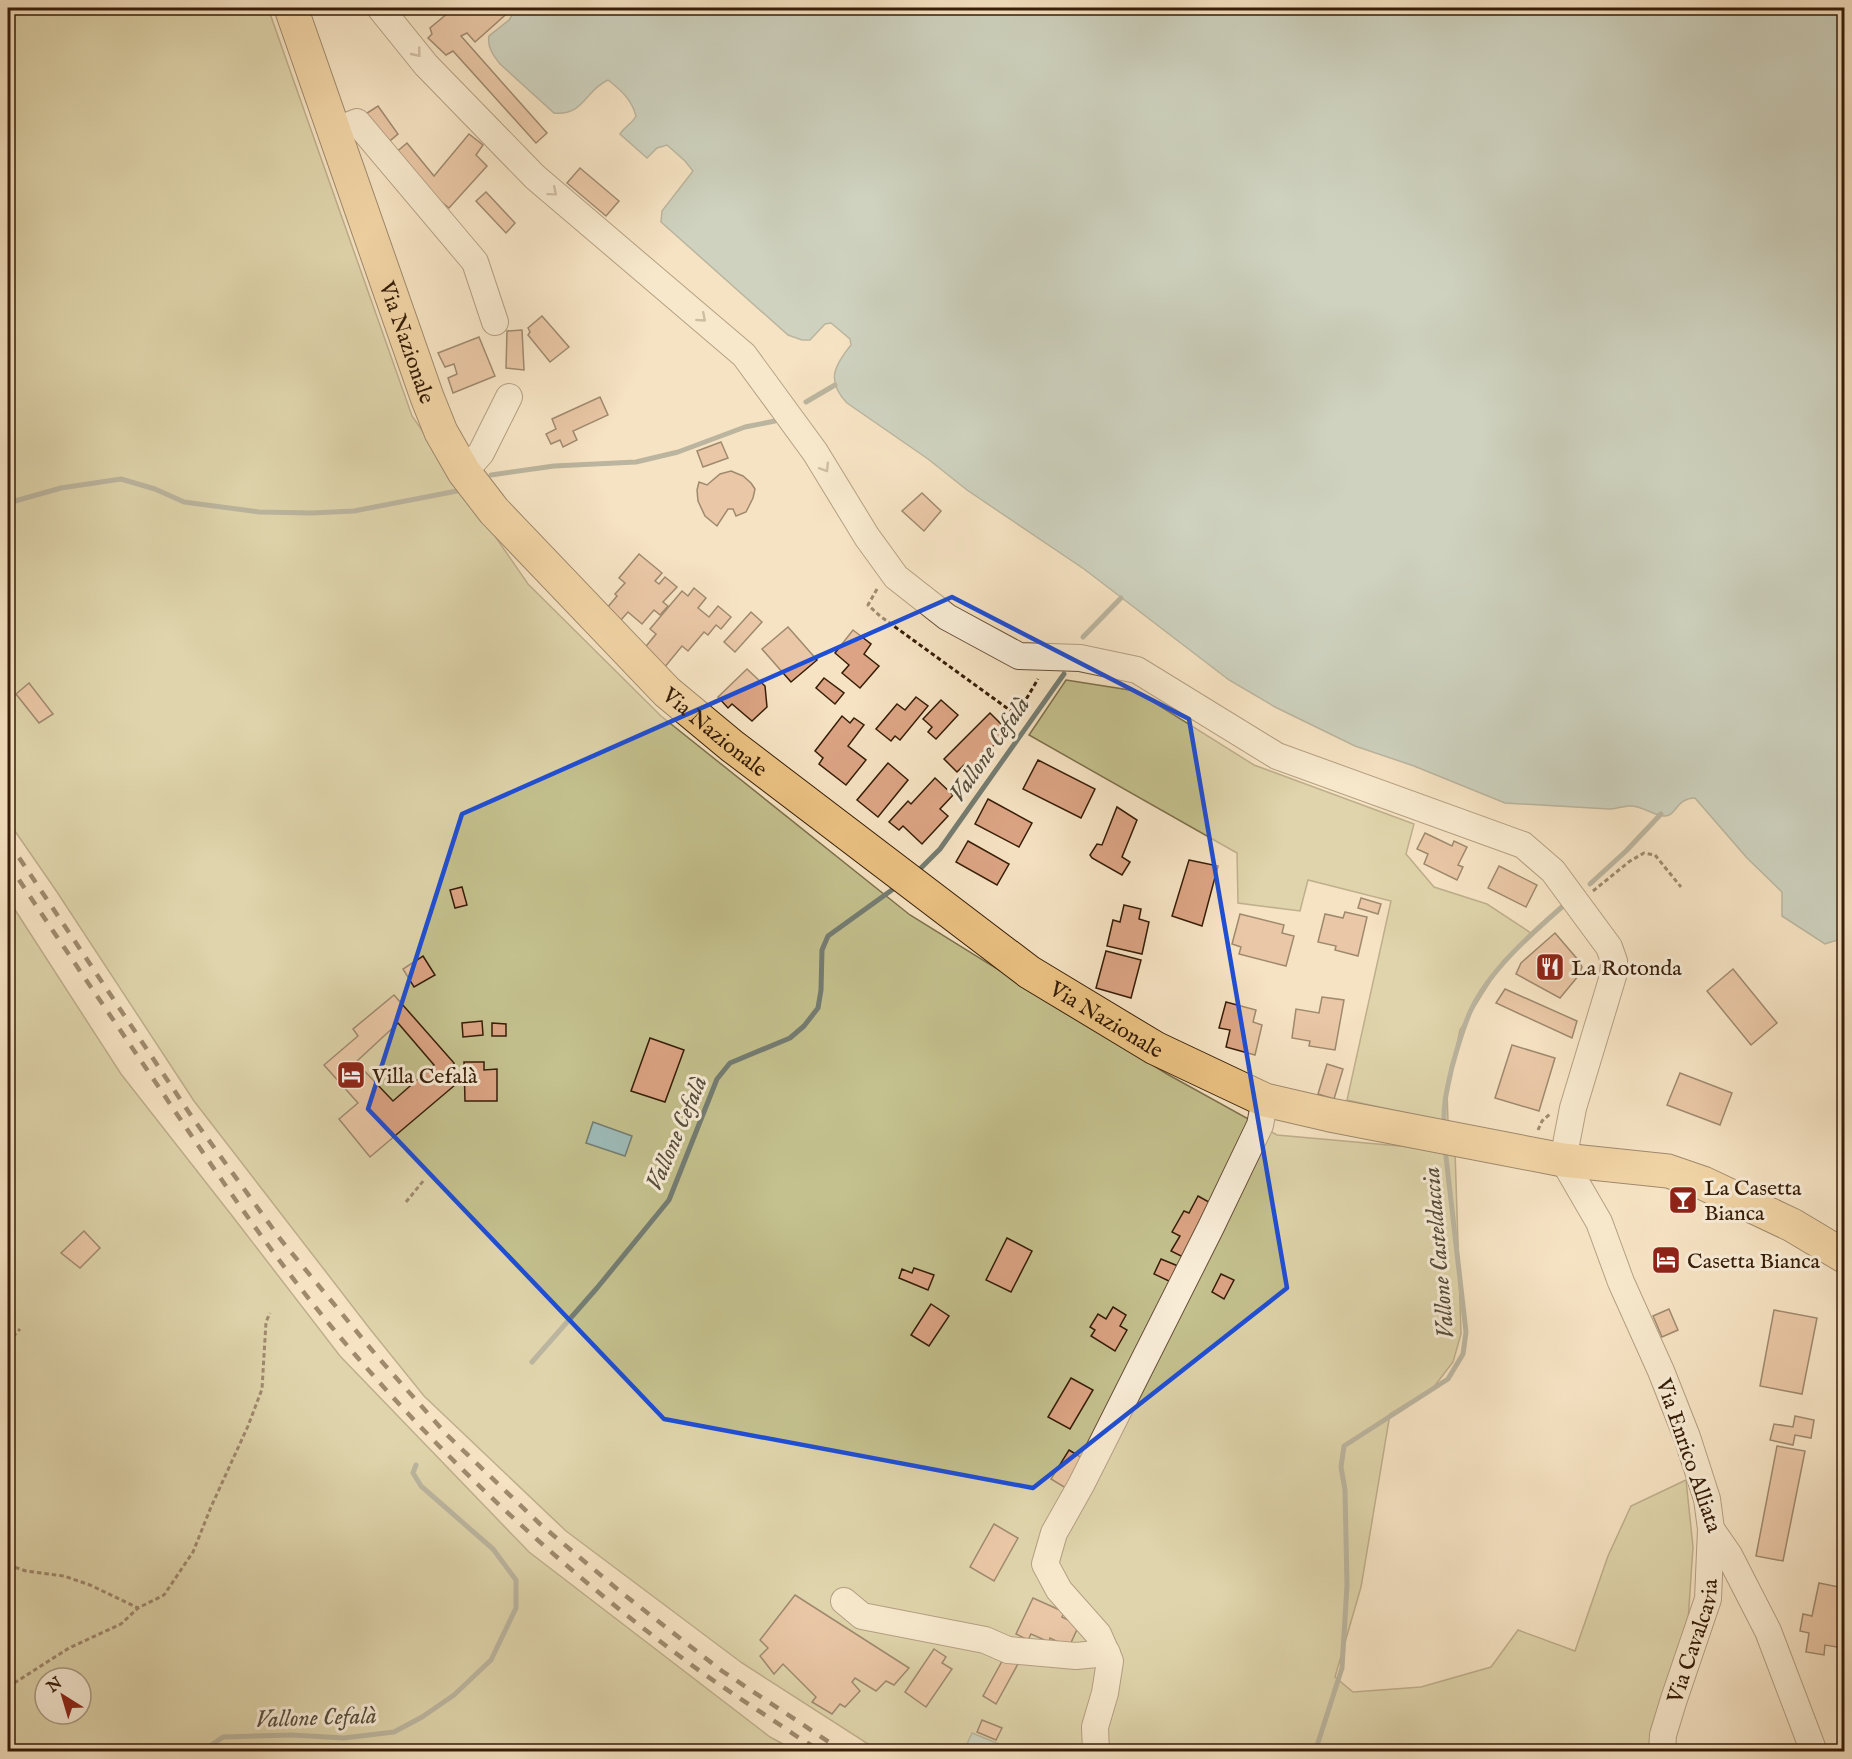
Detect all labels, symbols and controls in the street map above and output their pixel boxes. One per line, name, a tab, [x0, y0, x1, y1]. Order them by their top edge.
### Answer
one-way arrow	[409, 46, 420, 57]
one-way arrow	[546, 185, 557, 196]
street label: Via Nazionale	[371, 277, 440, 408]
one-way arrow	[695, 311, 706, 322]
one-way arrow	[817, 462, 829, 472]
street label: Via Nazionale	[655, 681, 773, 784]
water label: Vallone Cefalà	[943, 691, 1038, 809]
restaurant icon: La Rotonda	[1534, 951, 1566, 983]
place label: La Rotonda	[1571, 955, 1682, 983]
street label: Via Nazionale	[1043, 975, 1167, 1066]
hotel icon: Villa Cefalà	[335, 1059, 367, 1091]
place label: Villa Cefalà	[371, 1063, 478, 1091]
water label: Vallone Cefalà	[639, 1072, 715, 1196]
water label: Vallone Casteldaccia	[1417, 1166, 1462, 1340]
place label: La Casetta Bianca	[1704, 1175, 1802, 1228]
bar icon: La Casetta Bianca	[1667, 1184, 1699, 1216]
hotel icon: Casetta Bianca	[1650, 1244, 1682, 1276]
place label: Casetta Bianca	[1687, 1248, 1821, 1276]
street label: Via Enrico Alliata	[1648, 1374, 1728, 1537]
street label: Via Cavalcavia	[1661, 1578, 1725, 1708]
north arrow	[33, 1666, 93, 1726]
text: N	[43, 1673, 67, 1698]
water label: Vallone Cefalà	[255, 1701, 377, 1736]

